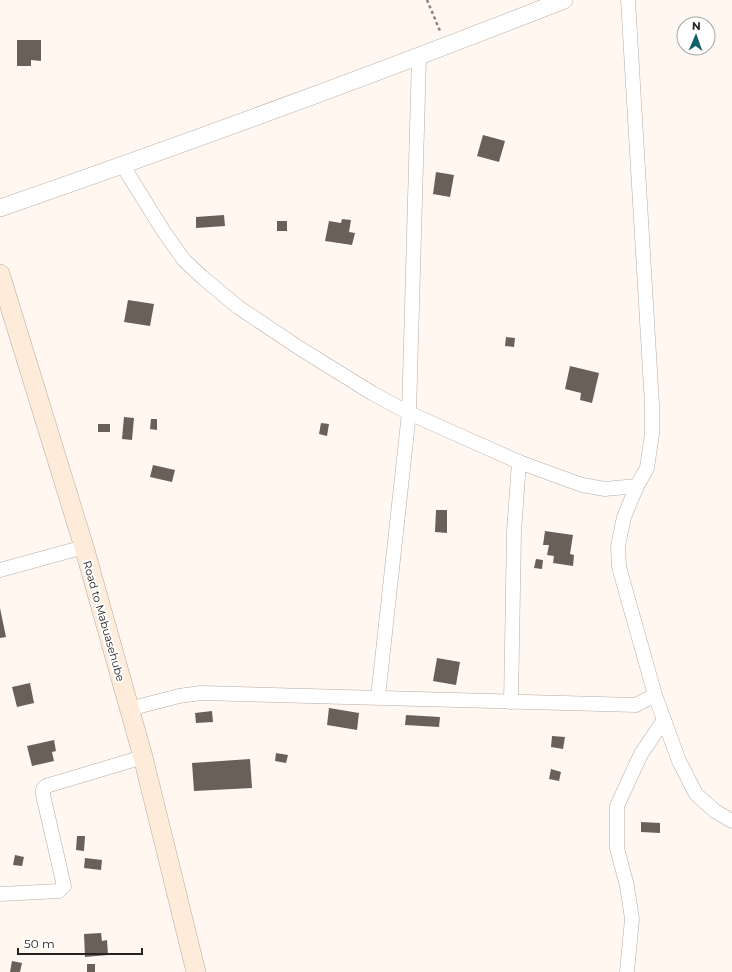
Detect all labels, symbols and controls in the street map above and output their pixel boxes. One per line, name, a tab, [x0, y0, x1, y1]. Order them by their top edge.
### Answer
north arrow	[676, 16, 716, 56]
text: N	[692, 19, 701, 33]
street label: Road to Mabuasehube	[80, 559, 128, 683]
scale bar	[18, 930, 142, 956]
text: 50 m	[24, 936, 55, 951]

